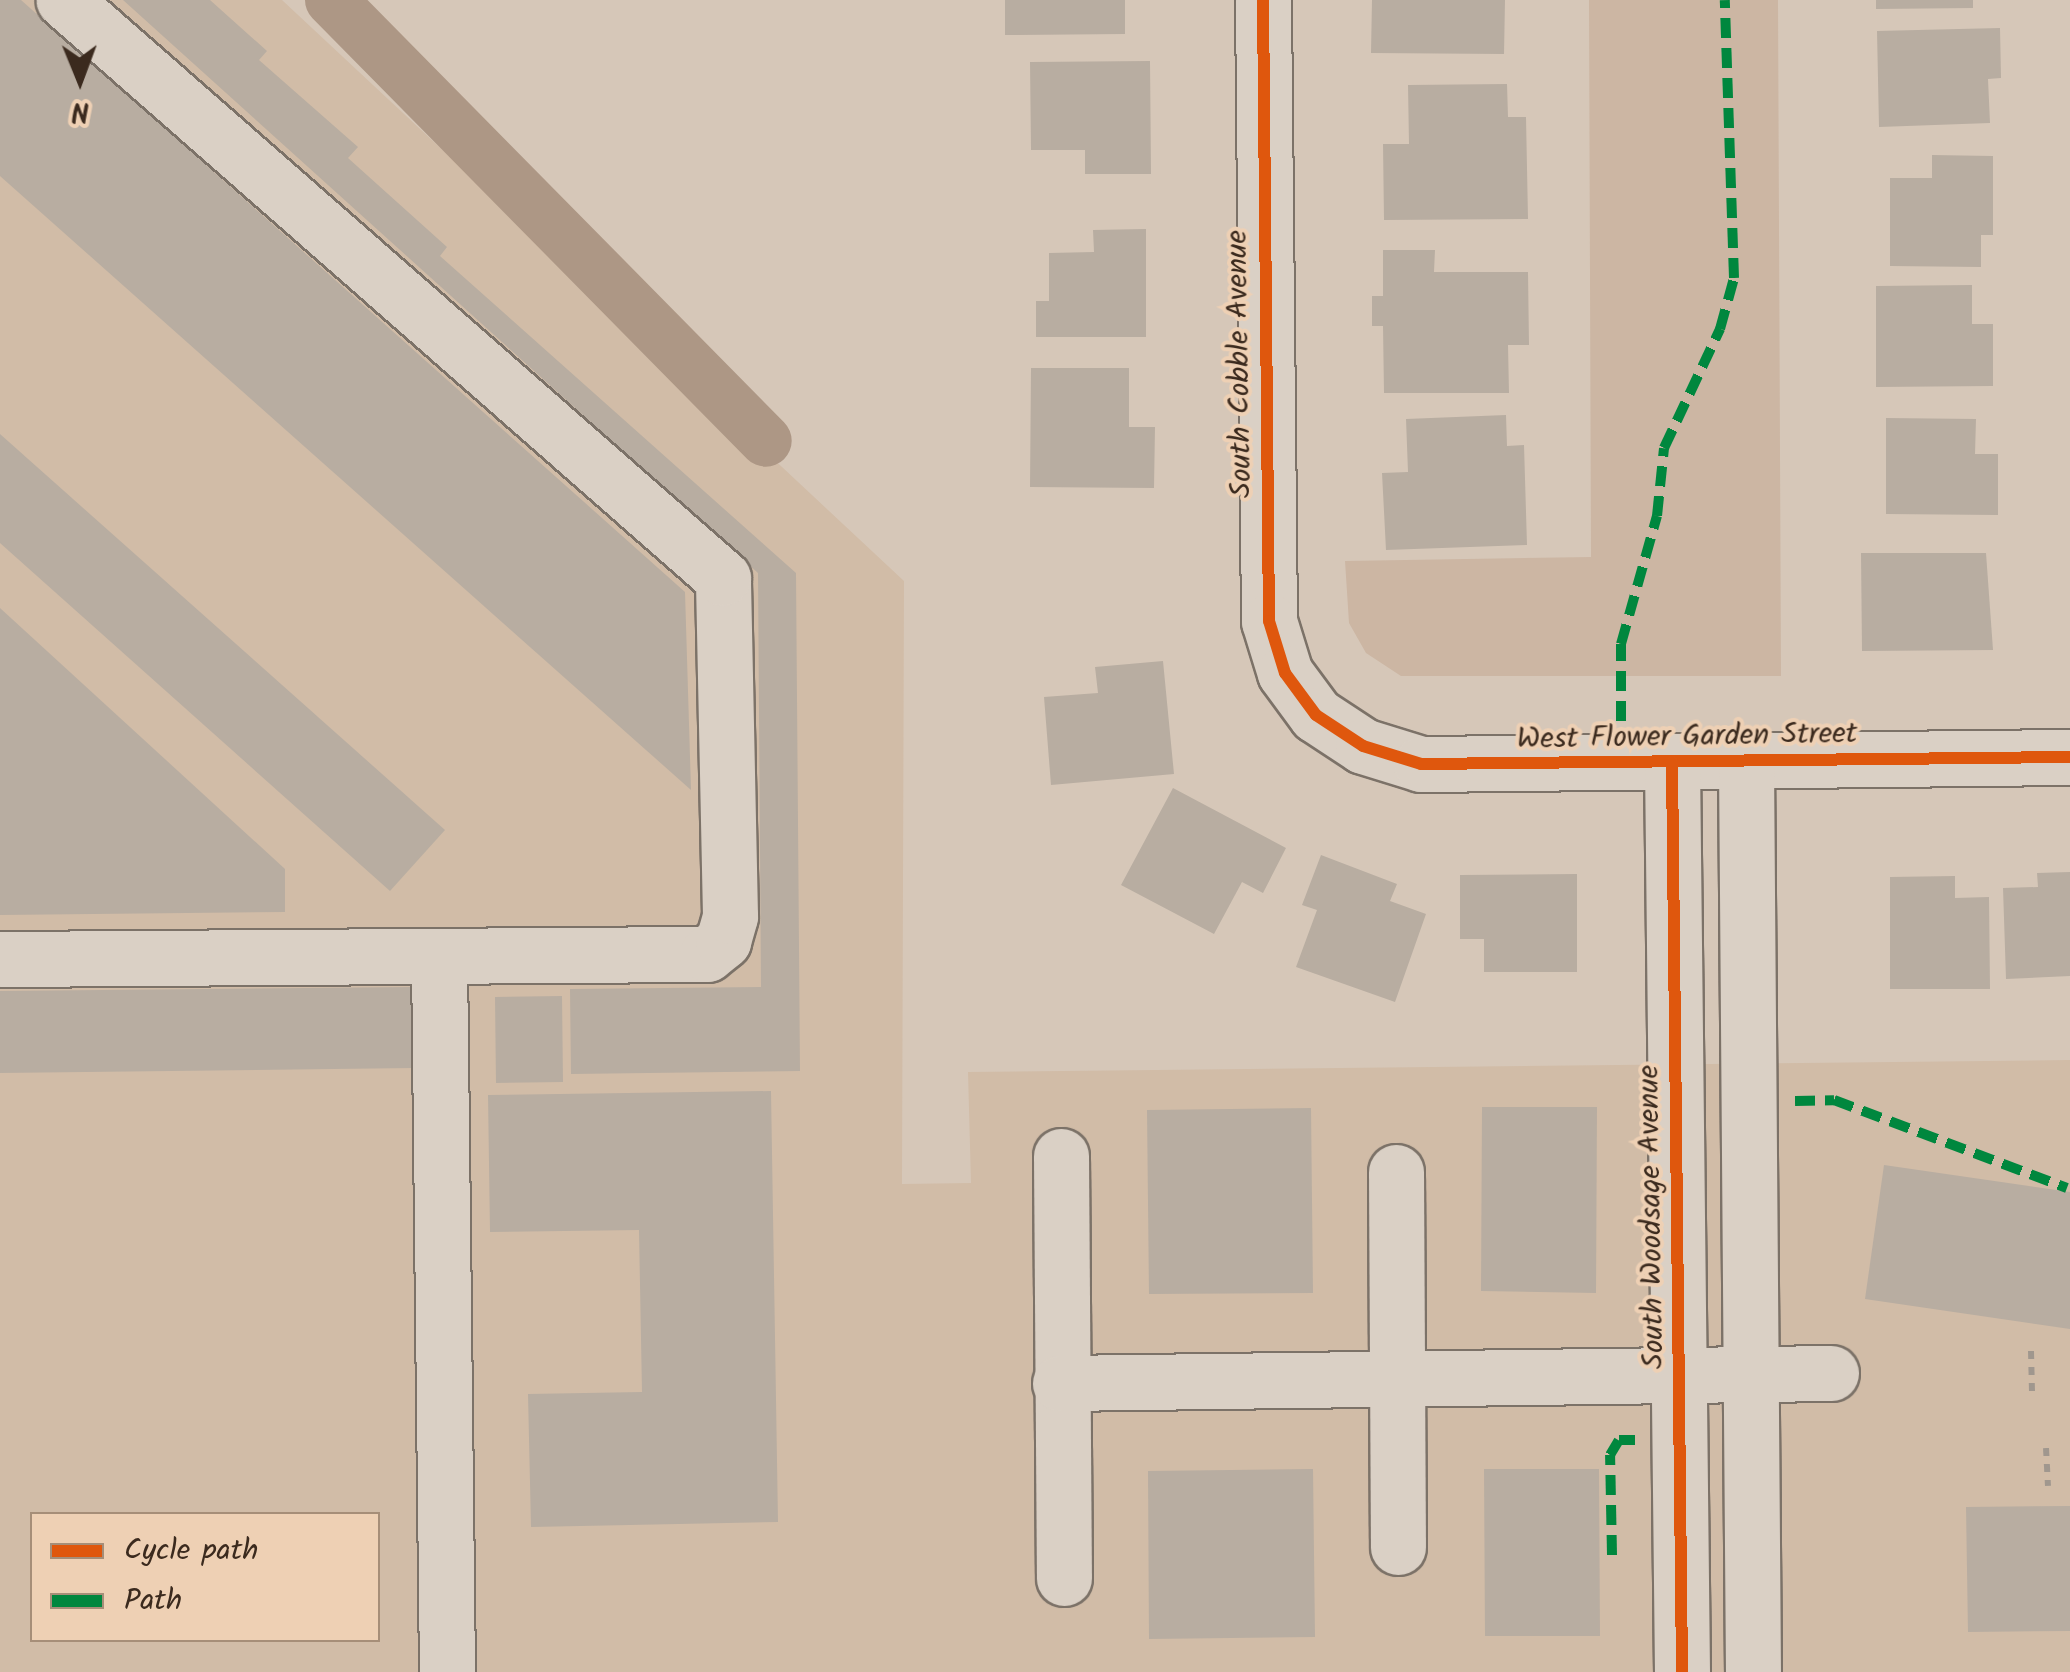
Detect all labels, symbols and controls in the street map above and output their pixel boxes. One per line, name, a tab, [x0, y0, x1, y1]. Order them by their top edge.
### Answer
north arrow	[30, 30, 130, 130]
text: N	[71, 88, 90, 133]
street label: South Cobble Avenue	[1220, 230, 1260, 498]
street label: West Flower Garden Street	[1516, 716, 1858, 758]
street label: South Woodsage Avenue	[1631, 1065, 1673, 1369]
legend	[30, 1512, 380, 1642]
text: Cycle path	[124, 1527, 258, 1575]
text: Path	[124, 1577, 182, 1625]

